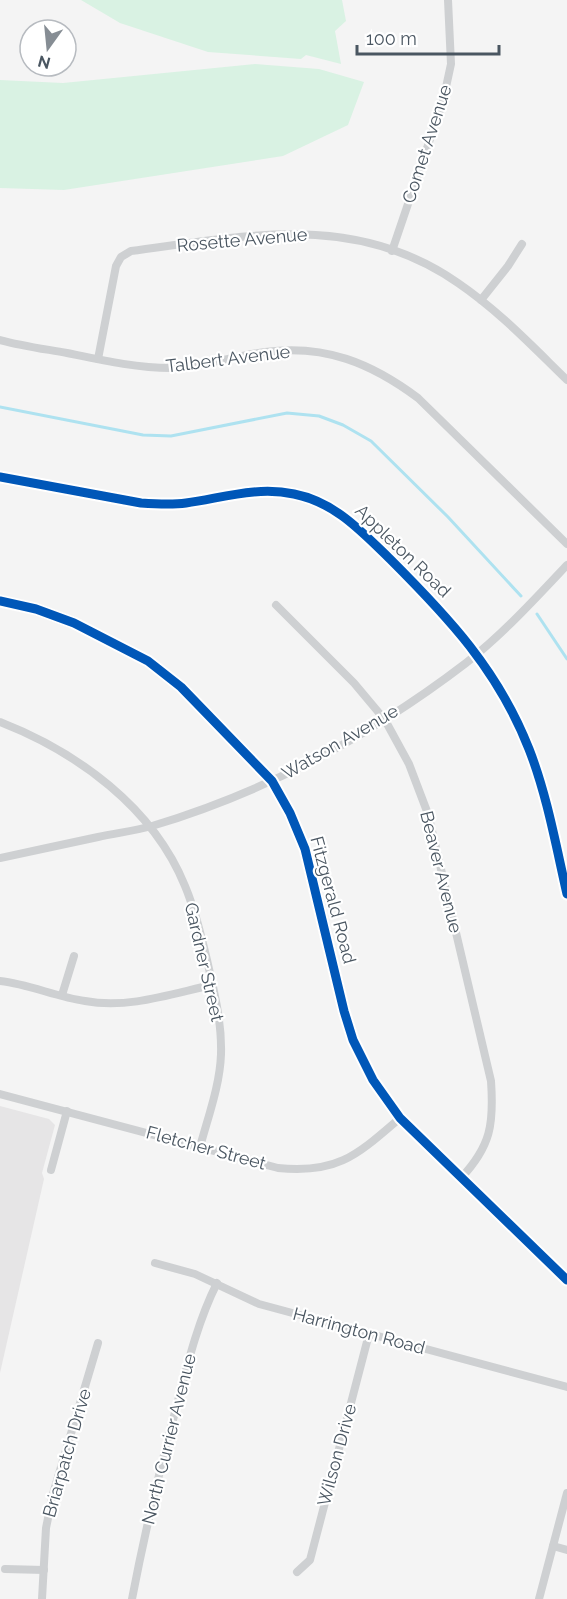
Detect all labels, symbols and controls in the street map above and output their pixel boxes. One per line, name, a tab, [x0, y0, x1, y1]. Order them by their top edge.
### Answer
north arrow	[18, 18, 78, 78]
scale bar	[357, 18, 500, 56]
text: 100 m	[366, 28, 417, 49]
text: N	[36, 51, 53, 73]
street label: Comet Avenue	[397, 82, 456, 206]
street label: Rosette Avenue	[176, 223, 309, 256]
street label: Talbert Avenue	[165, 340, 292, 377]
street label: Appleton Road	[351, 500, 455, 601]
street label: Watson Avenue	[278, 700, 402, 783]
street label: Beaver Avenue	[416, 809, 467, 935]
street label: Fitzgerald Road	[306, 834, 361, 966]
street label: Gardner Street	[181, 900, 228, 1023]
street label: Fletcher Street	[144, 1121, 268, 1174]
street label: Harrington Road	[291, 1303, 428, 1358]
street label: North Currier Avenue	[137, 1351, 200, 1526]
street label: Briarpatch Drive	[38, 1386, 95, 1520]
street label: Wilson Drive	[313, 1401, 360, 1508]

